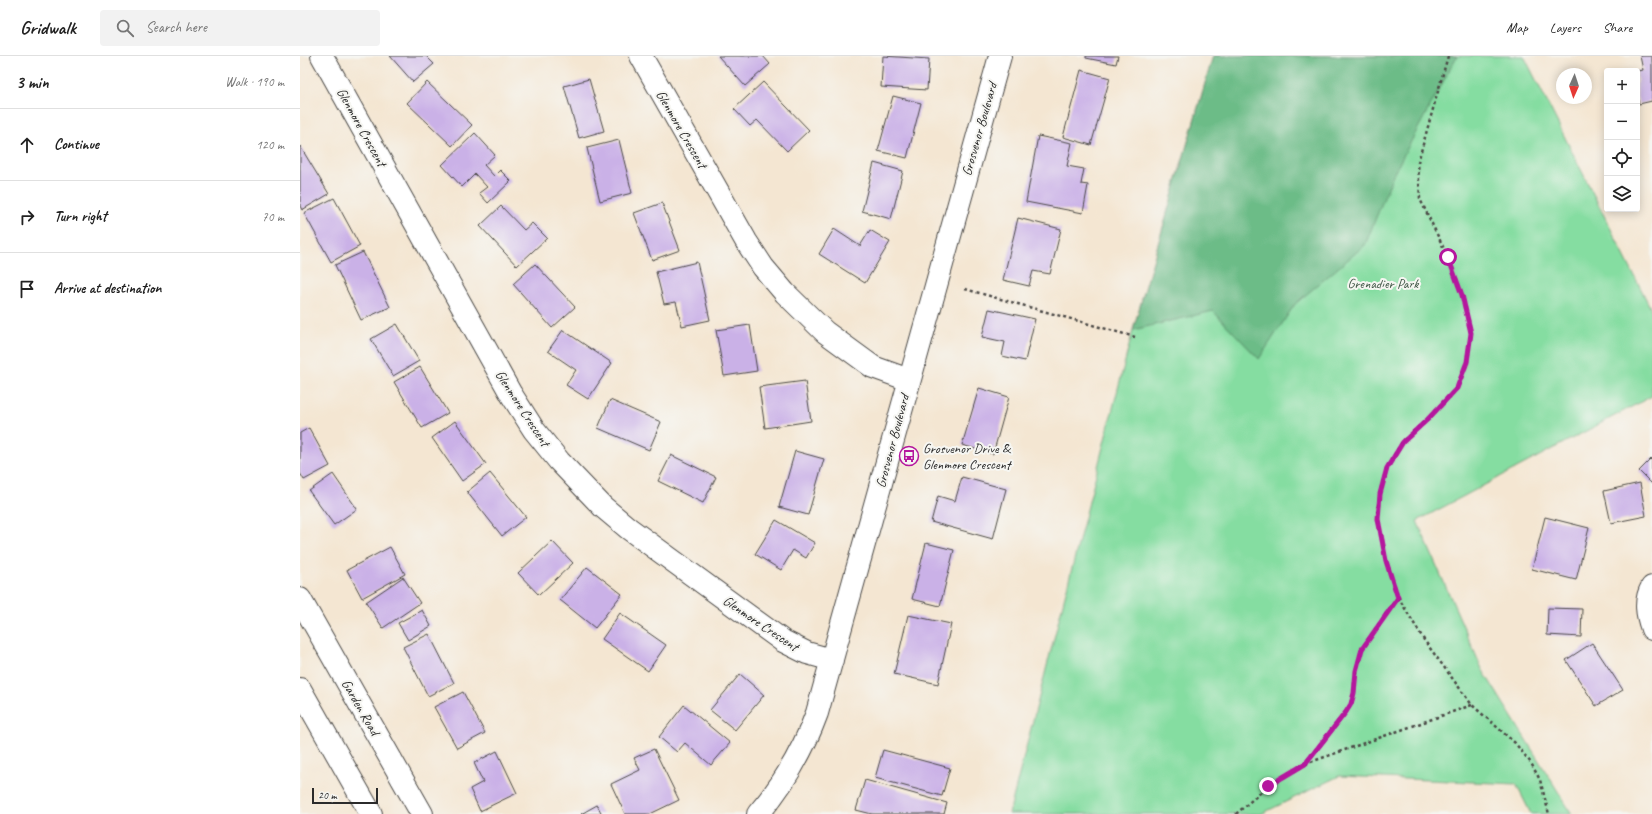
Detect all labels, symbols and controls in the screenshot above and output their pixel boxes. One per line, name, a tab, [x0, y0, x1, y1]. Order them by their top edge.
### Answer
search box	[100, 10, 380, 46]
text: Gridwalk	[20, 16, 76, 40]
icon: search	[114, 17, 136, 39]
text: Search here	[146, 18, 207, 37]
text: Map	[1506, 19, 1528, 36]
text: Layers	[1550, 19, 1581, 36]
text: Share	[1603, 19, 1632, 36]
north arrow	[1556, 68, 1592, 104]
map controls	[1604, 68, 1640, 212]
button: +	[1604, 68, 1640, 104]
text: 3 min	[16, 72, 49, 93]
text: Walk · 190 m	[225, 74, 284, 90]
street label: Grosvenor Boulevard	[958, 78, 1002, 178]
street label: Glenmore Crescent	[333, 85, 391, 172]
street label: Glenmore Crescent	[652, 87, 712, 173]
button: −	[1604, 104, 1640, 140]
icon: ahead	[16, 134, 38, 156]
text: Continue	[54, 135, 99, 154]
text: 120 m	[256, 137, 284, 153]
button: locate	[1604, 140, 1640, 176]
button: layers	[1604, 176, 1640, 212]
icon: right	[16, 206, 38, 228]
text: Turn right	[54, 207, 107, 226]
text: 70 m	[262, 209, 284, 225]
route start	[1439, 248, 1457, 266]
park label: Grenadier Park	[1348, 275, 1419, 292]
icon: arrive	[16, 278, 38, 300]
text: Arrive at destination	[54, 279, 161, 298]
street label: Glenmore Crescent	[492, 367, 555, 452]
street label: Grosvenor Boulevard	[872, 390, 914, 490]
place label: Grosvenor Drive & Glenmore Crescent	[923, 440, 1013, 473]
bus stop icon: Grosvenor Drive & Glenmore Crescent	[898, 445, 920, 467]
street label: Glenmore Crescent	[720, 592, 804, 656]
street label: Garden Road	[338, 676, 385, 740]
route end	[1259, 777, 1277, 795]
scale bar	[312, 786, 378, 805]
text: 20 m	[318, 788, 337, 802]

